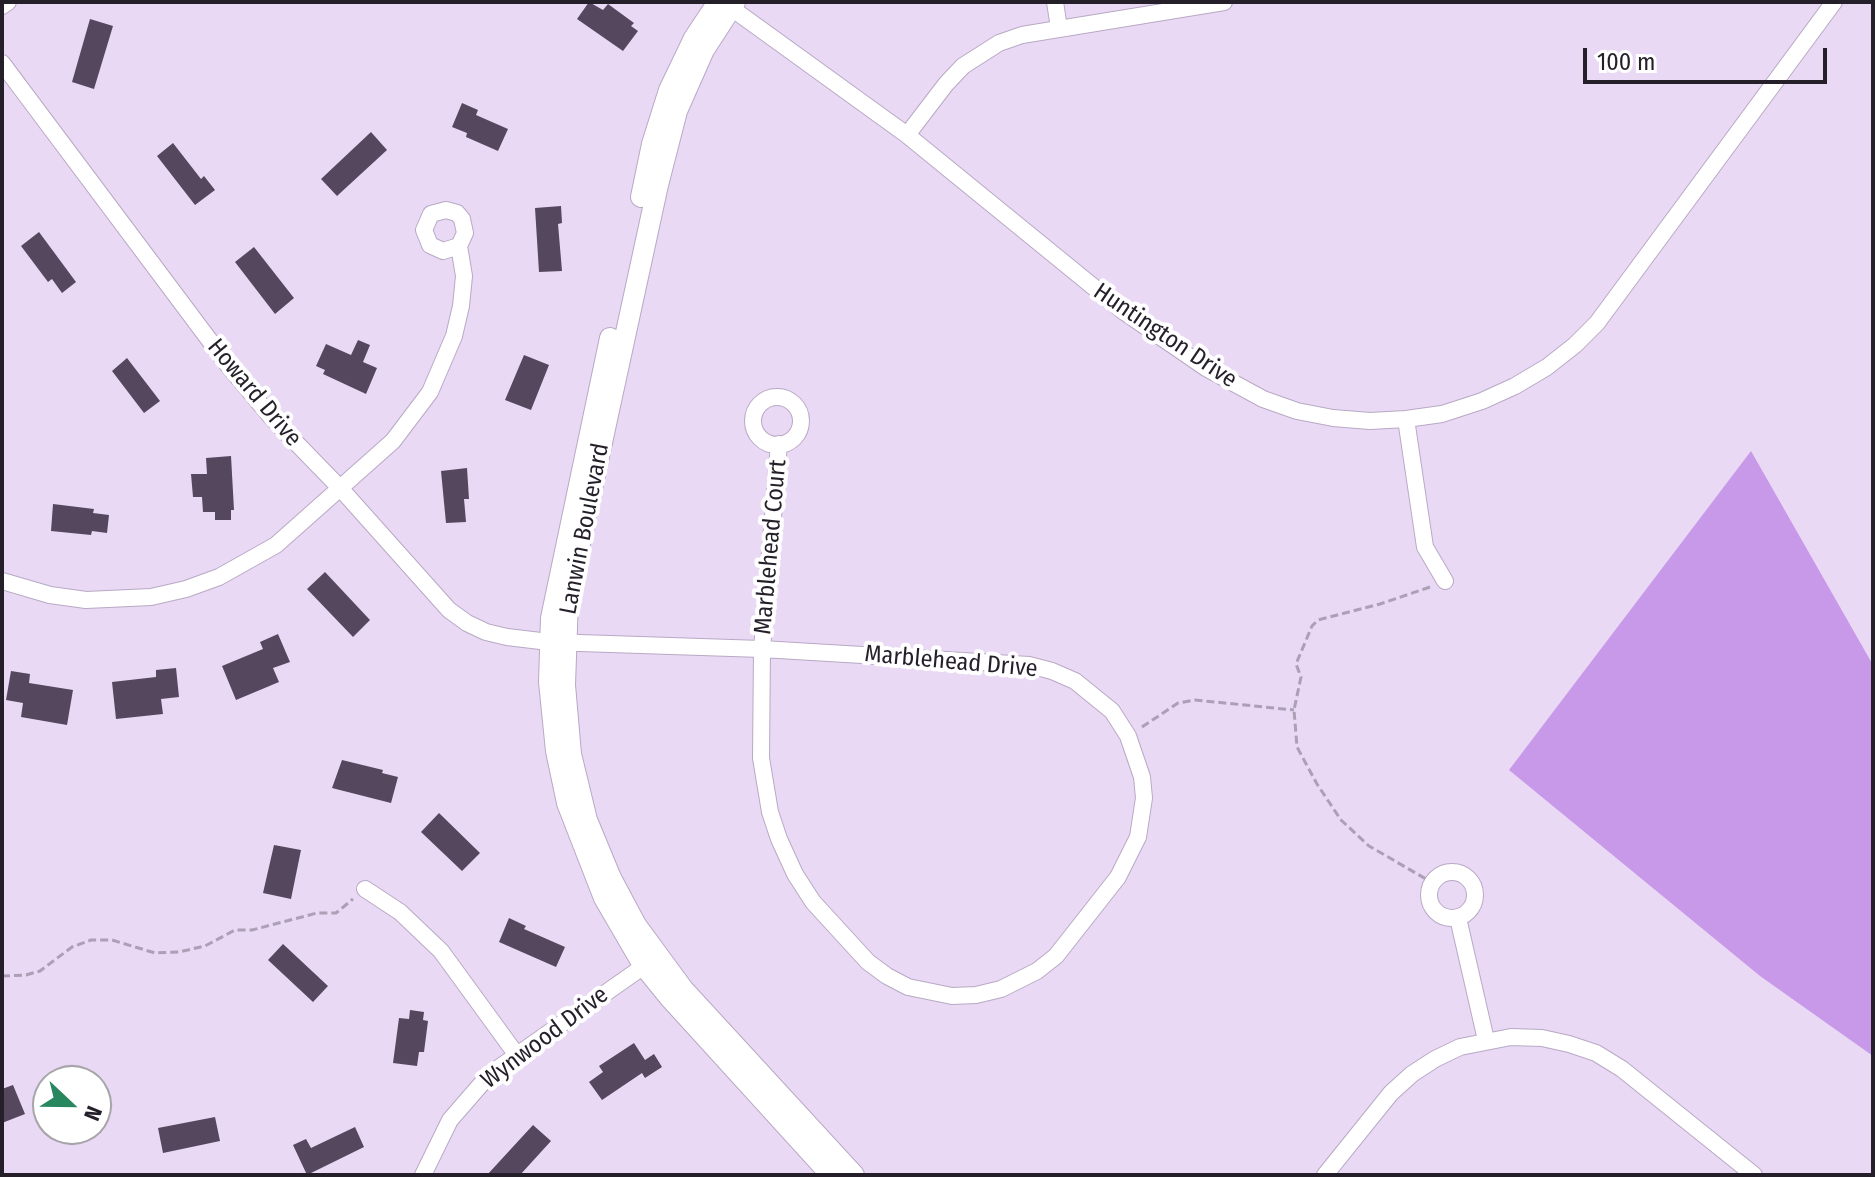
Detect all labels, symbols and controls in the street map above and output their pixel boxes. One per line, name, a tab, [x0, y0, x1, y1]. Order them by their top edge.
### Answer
scale bar	[1587, 32, 1831, 82]
text: 100 m	[1597, 48, 1655, 76]
street label: Huntington Drive	[1088, 277, 1242, 395]
street label: Howard Drive	[201, 333, 307, 453]
street label: Lanwin Boulevard	[554, 441, 616, 617]
street label: Marblehead Court	[749, 458, 793, 636]
street label: Marblehead Drive	[863, 640, 1039, 684]
street label: Wynwood Drive	[476, 981, 614, 1095]
north arrow	[32, 1065, 112, 1145]
text: N	[78, 1102, 108, 1125]

